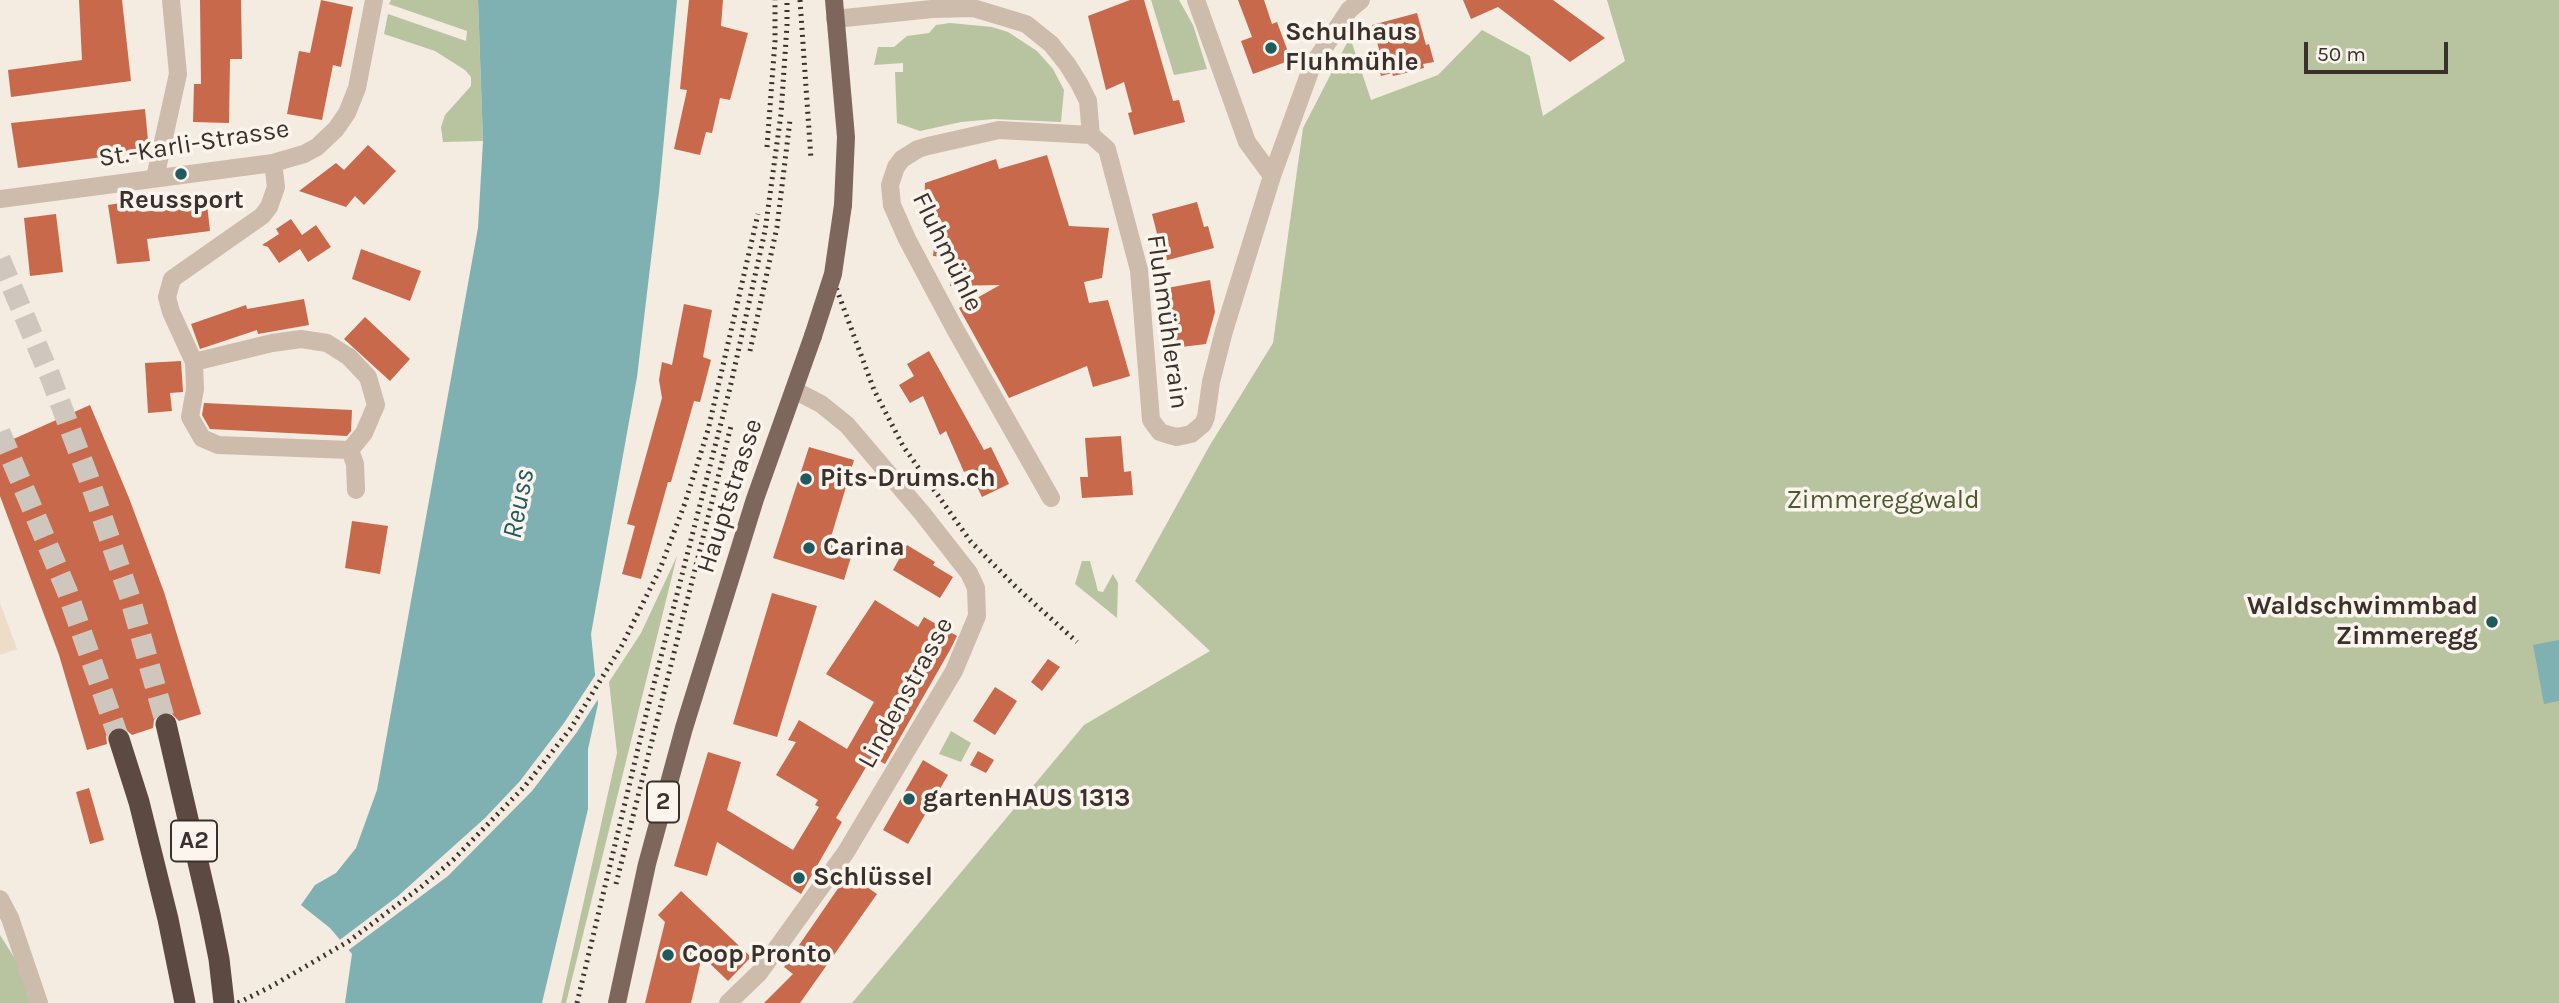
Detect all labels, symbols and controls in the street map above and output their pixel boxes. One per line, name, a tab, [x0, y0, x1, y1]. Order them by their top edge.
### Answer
place label: Schulhaus Fluhmühle	[1285, 17, 1418, 78]
scale bar	[2307, 28, 2450, 72]
marker: Schulhaus Fluhmühle	[1263, 40, 1279, 56]
text: 50 m	[2317, 42, 2366, 66]
street label: St.-Karli-Strasse	[96, 114, 292, 174]
marker: Reussport	[173, 166, 189, 182]
place label: Reussport	[118, 185, 244, 217]
street label: Fluhmühle	[905, 187, 989, 317]
street label: Fluhmühlerain	[1139, 233, 1195, 411]
street label: Hauptstrasse	[690, 415, 770, 577]
place label: Pits-Drums.ch	[820, 463, 996, 495]
water label: Reuss	[496, 466, 542, 542]
marker: Pits-Drums.ch	[798, 471, 814, 487]
park label: Zimmereggwald	[1786, 485, 1980, 517]
place label: Carina	[823, 532, 905, 564]
marker: Carina	[801, 540, 817, 556]
place label: Waldschwimmbad Zimmeregg	[2247, 591, 2478, 652]
street label: Lindenstrasse	[852, 612, 960, 774]
marker: Waldschwimmbad Zimmeregg	[2484, 614, 2500, 630]
road number: 2	[647, 782, 679, 822]
place label: gartenHAUS 1313	[923, 783, 1130, 815]
marker: gartenHAUS 1313	[901, 791, 917, 807]
road number: A2	[171, 820, 217, 862]
place label: Schlüssel	[813, 862, 933, 894]
marker: Schlüssel	[791, 870, 807, 886]
place label: Coop Pronto	[682, 939, 832, 971]
marker: Coop Pronto	[660, 947, 676, 963]

